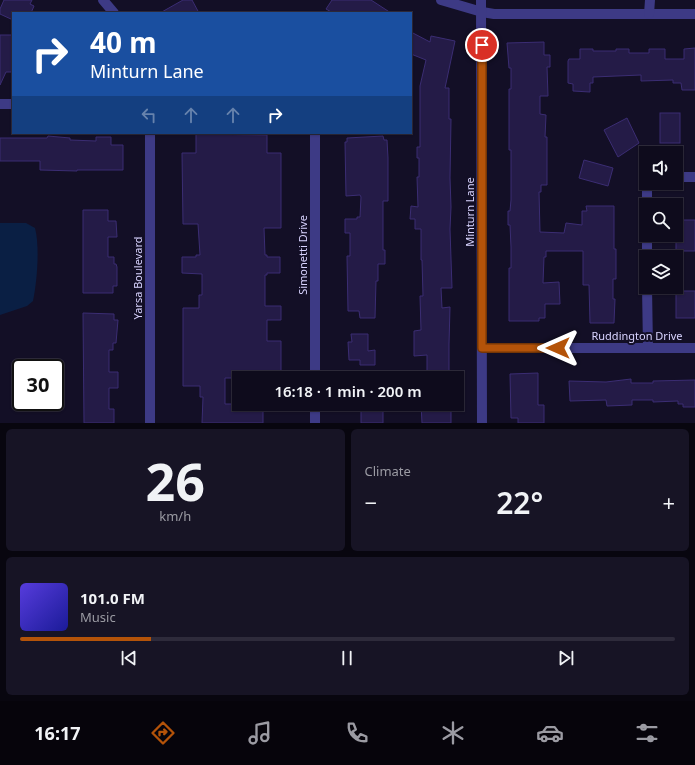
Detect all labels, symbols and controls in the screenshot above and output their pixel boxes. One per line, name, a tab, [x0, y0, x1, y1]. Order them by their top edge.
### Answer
text: 40 m	[90, 23, 157, 61]
icon: right	[24, 28, 76, 80]
pin	[465, 28, 499, 62]
icon: arrive	[471, 34, 493, 56]
text: Minturn Lane	[90, 59, 204, 83]
icon: left	[138, 104, 160, 126]
icon: ahead	[180, 104, 202, 126]
icon: ahead	[222, 104, 244, 126]
icon: right	[264, 104, 286, 126]
map controls	[639, 146, 683, 294]
button: sound	[639, 146, 683, 190]
street label: Minturn Lane	[462, 177, 477, 247]
button: search	[639, 198, 683, 242]
street label: Simonetti Drive	[295, 215, 310, 295]
street label: Yarsa Boulevard	[130, 237, 145, 319]
button: layers	[639, 250, 683, 294]
position arrow	[537, 327, 579, 369]
street label: Ruddington Drive	[591, 328, 683, 343]
speed limit sign: 30	[12, 359, 64, 411]
text: 16:18 · 1 min · 200 m	[274, 381, 422, 401]
text: 26	[146, 445, 205, 516]
text: Climate	[365, 462, 411, 480]
text: 22°	[496, 482, 543, 523]
text: −	[365, 487, 377, 517]
text: +	[662, 487, 675, 517]
text: km/h	[159, 507, 191, 525]
text: 101.0 FM	[80, 588, 145, 608]
text: Music	[80, 608, 116, 626]
icon: previous	[118, 647, 140, 669]
icon: pause	[336, 647, 358, 669]
icon: next	[555, 647, 577, 669]
icon: directions	[149, 719, 177, 747]
icon: music	[246, 719, 274, 747]
icon: phone	[343, 719, 371, 747]
icon: climate	[439, 719, 467, 747]
icon: car	[536, 719, 564, 747]
icon: filters	[633, 719, 661, 747]
text: 16:17	[34, 721, 81, 745]

